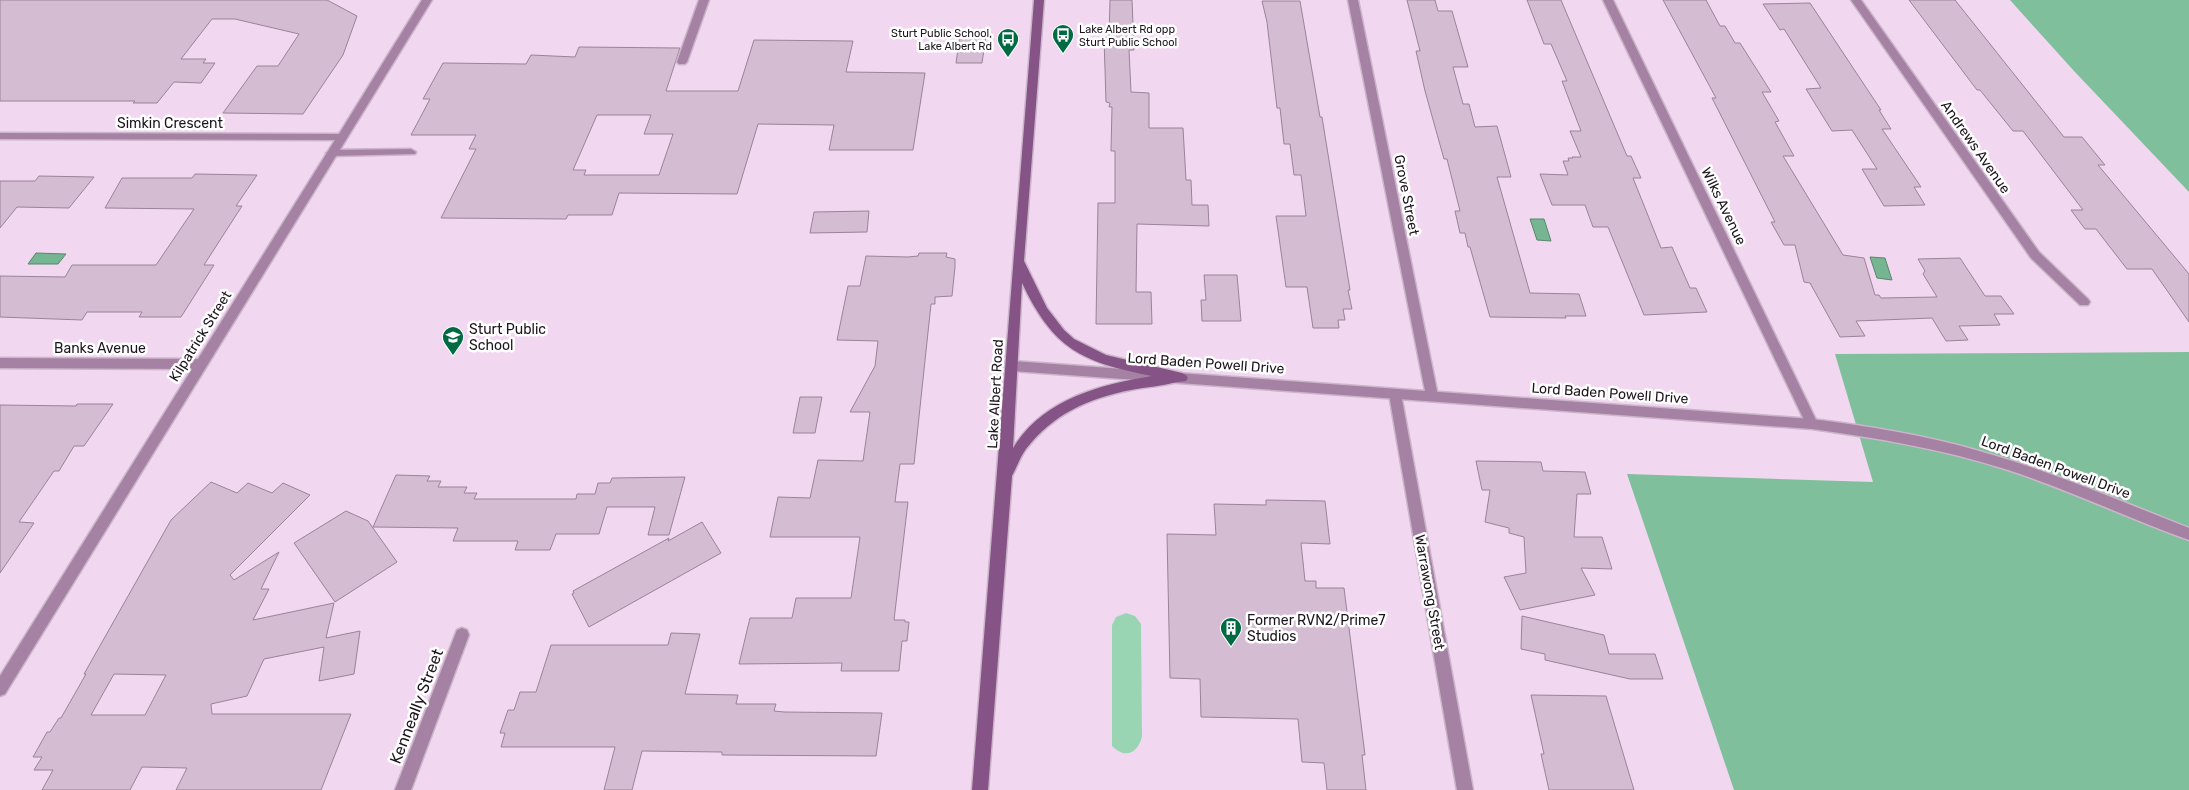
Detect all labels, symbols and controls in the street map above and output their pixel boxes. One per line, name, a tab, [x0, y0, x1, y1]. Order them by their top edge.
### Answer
bus stop icon: Lake Albert Rd opp Sturt Public School	[1051, 23, 1075, 54]
place label: Lake Albert Rd opp Sturt Public School	[1079, 23, 1177, 49]
place label: Sturt Public School, Lake Albert Rd	[891, 27, 992, 53]
bus stop icon: Sturt Public School, Lake Albert Rd	[996, 27, 1020, 58]
street label: Andrews Avenue	[1937, 98, 2014, 197]
street label: Simkin Crescent	[117, 115, 224, 132]
street label: Grove Street	[1390, 153, 1423, 237]
street label: Wilks Avenue	[1697, 165, 1750, 248]
street label: Kilpatrick Street	[166, 287, 235, 385]
place label: Sturt Public School	[469, 321, 546, 354]
school or university icon: Sturt Public School	[441, 325, 465, 356]
street label: Lake Albert Road	[984, 339, 1007, 449]
street label: Banks Avenue	[54, 340, 146, 357]
street label: Lord Baden Powell Drive	[1127, 350, 1285, 377]
street label: Lord Baden Powell Drive	[1531, 380, 1689, 407]
street label: Lord Baden Powell Drive	[1979, 433, 2133, 502]
street label: Warrawong Street	[1411, 533, 1448, 652]
place label: Former RVN2/Prime7 Studios	[1247, 612, 1385, 645]
building icon: Former RVN2/Prime7 Studios	[1219, 616, 1243, 647]
street label: Kenneally Street	[386, 646, 447, 766]

